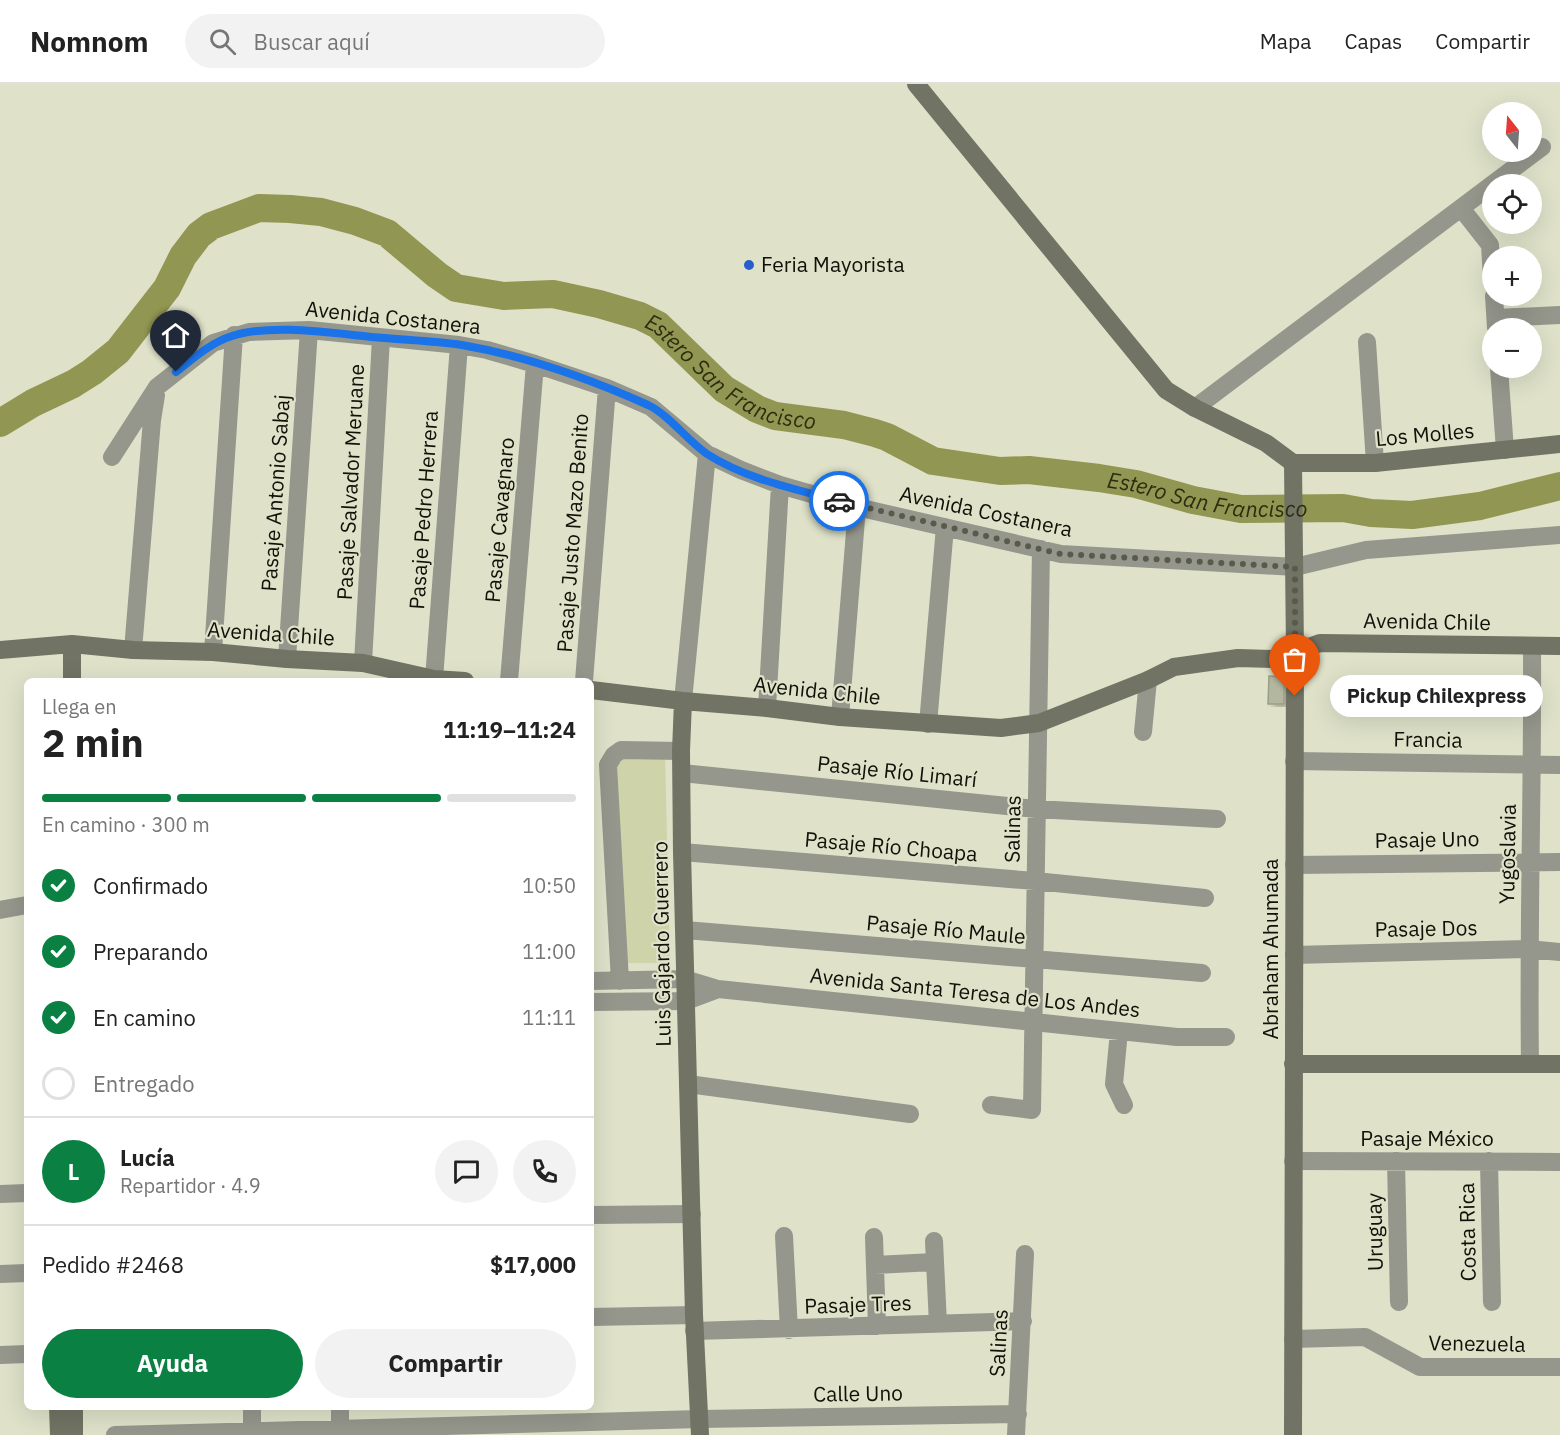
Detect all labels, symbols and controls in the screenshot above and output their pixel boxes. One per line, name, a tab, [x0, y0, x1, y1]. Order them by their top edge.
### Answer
search box	[185, 14, 605, 68]
text: Nomnom	[30, 23, 149, 60]
icon: search	[206, 25, 239, 58]
text: Buscar aquí	[254, 27, 370, 56]
text: Mapa	[1260, 27, 1311, 55]
text: Capas	[1344, 27, 1402, 55]
text: Compartir	[1435, 27, 1530, 55]
north arrow	[1482, 102, 1542, 162]
map controls	[1482, 102, 1542, 378]
button: locate	[1482, 174, 1542, 234]
button: +	[1482, 246, 1542, 306]
place label: Feria Mayorista	[761, 250, 905, 278]
marker: Feria Mayorista	[742, 258, 756, 272]
street label: Avenida Costanera	[304, 294, 482, 340]
water label: Estero San Francisco	[641, 306, 818, 435]
pin	[150, 310, 201, 372]
button: −	[1482, 318, 1542, 378]
icon: home	[159, 319, 192, 352]
street label: Pasaje Salvador Meruane	[330, 363, 370, 601]
street label: Pasaje Antonio Sabaj	[254, 394, 296, 592]
street label: Pasaje Pedro Herrera	[402, 410, 444, 610]
street label: Pasaje Justo Mazo Benito	[550, 412, 594, 653]
street label: Los Molles	[1374, 416, 1476, 452]
street label: Pasaje Cavagnaro	[478, 436, 520, 604]
water label: Estero San Francisco	[1105, 465, 1308, 524]
courier	[809, 471, 869, 531]
street label: Avenida Costanera	[897, 479, 1075, 543]
icon: car	[823, 485, 856, 518]
street label: Avenida Chile	[1363, 606, 1491, 636]
street label: Avenida Chile	[206, 615, 336, 651]
pin	[1269, 634, 1320, 696]
icon: bag	[1278, 643, 1311, 676]
street label: Avenida Chile	[752, 669, 882, 711]
callout: Pickup Chilexpress	[1331, 675, 1544, 717]
text: Pickup Chilexpress	[1347, 682, 1526, 709]
text: Llega en	[42, 693, 117, 720]
text: 11:19–11:24	[443, 715, 576, 744]
text: 2 min	[42, 717, 144, 768]
street label: Francia	[1393, 724, 1463, 754]
street label: Pasaje Río Limarí	[816, 749, 978, 793]
street label: Salinas	[997, 795, 1027, 863]
street label: Yugoslavia	[1492, 804, 1522, 904]
text: En camino · 300 m	[42, 811, 210, 838]
street label: Pasaje Río Choapa	[803, 824, 979, 868]
street label: Pasaje Uno	[1374, 824, 1480, 854]
street label: Luis Gajardo Guerrero	[645, 841, 677, 1047]
street label: Abraham Ahumada	[1256, 858, 1284, 1040]
icon: check	[42, 869, 75, 902]
text: Confirmado	[93, 871, 208, 900]
text: 10:50	[522, 872, 576, 899]
street label: Pasaje Río Maule	[865, 908, 1027, 950]
street label: Pasaje Dos	[1374, 913, 1478, 943]
icon: check	[42, 935, 75, 968]
text: Preparando	[93, 937, 208, 966]
text: 11:00	[522, 938, 576, 965]
street label: Avenida Santa Teresa de Los Andes	[809, 961, 1142, 1023]
icon: check	[42, 1001, 75, 1034]
text: En camino	[93, 1003, 196, 1032]
text: 11:11	[522, 1004, 576, 1031]
text: Entregado	[93, 1069, 194, 1098]
street label: Pasaje México	[1360, 1124, 1494, 1152]
button: chat	[435, 1140, 498, 1203]
button: phone	[513, 1140, 576, 1203]
text: Lucía	[120, 1143, 175, 1172]
text: L	[68, 1157, 79, 1186]
text: Repartidor · 4.9	[120, 1172, 261, 1199]
street label: Costa Rica	[1452, 1182, 1482, 1282]
street label: Uruguay	[1359, 1192, 1389, 1271]
text: Pedido #2468	[42, 1250, 184, 1279]
text: $17,000	[490, 1250, 576, 1279]
street label: Pasaje Tres	[804, 1288, 912, 1320]
street label: Salinas	[982, 1308, 1014, 1378]
street label: Venezuela	[1428, 1328, 1526, 1358]
button: Ayuda	[42, 1329, 303, 1398]
button: Compartir	[315, 1329, 576, 1398]
street label: Calle Uno	[813, 1378, 903, 1408]

